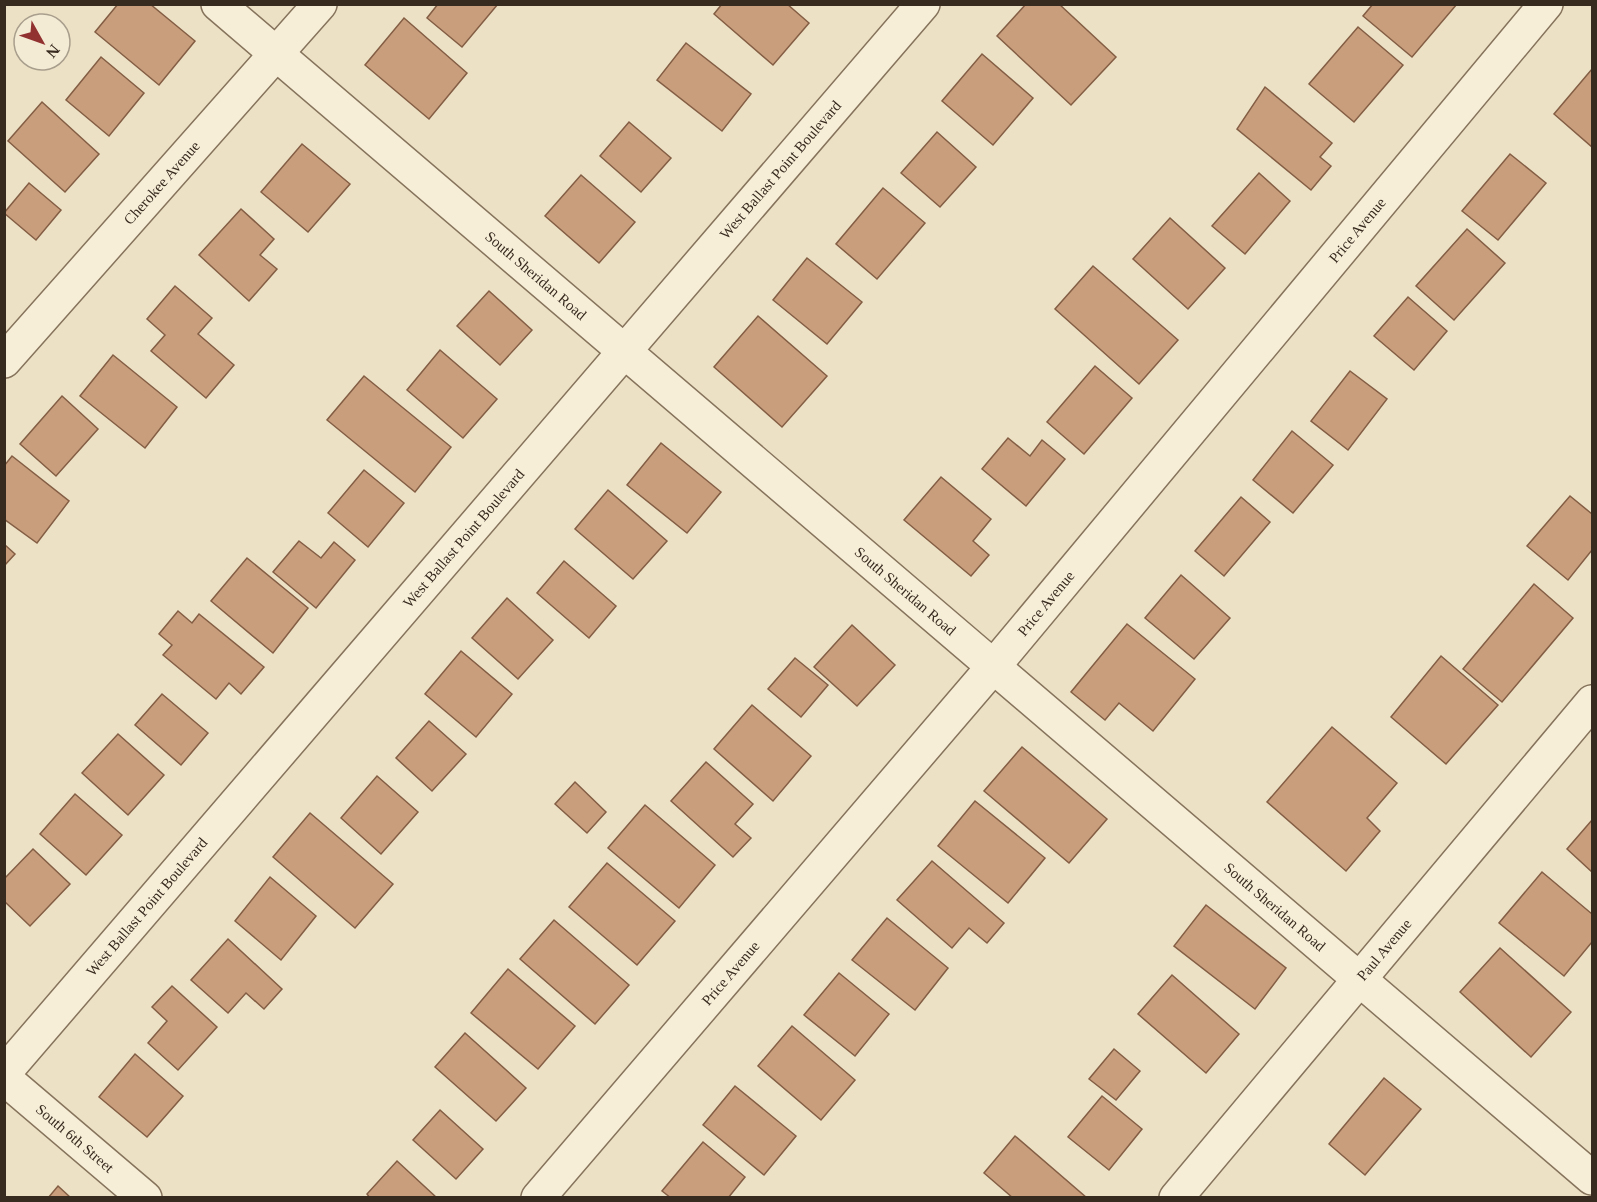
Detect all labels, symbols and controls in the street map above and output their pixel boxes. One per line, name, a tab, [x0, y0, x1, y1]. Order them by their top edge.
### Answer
north arrow	[12, 12, 72, 72]
text: N	[43, 41, 63, 62]
street label: West Ballast Point Boulevard	[717, 97, 844, 242]
street label: Cherokee Avenue	[121, 138, 203, 228]
street label: Price Avenue	[1326, 194, 1389, 266]
street label: South Sheridan Road	[482, 228, 590, 323]
street label: West Ballast Point Boulevard	[400, 466, 528, 611]
street label: South Sheridan Road	[852, 544, 959, 639]
street label: Price Avenue	[1014, 568, 1078, 639]
street label: West Ballast Point Boulevard	[83, 834, 211, 979]
street label: South Sheridan Road	[1221, 859, 1329, 955]
street label: Paul Avenue	[1354, 916, 1415, 984]
street label: Price Avenue	[699, 938, 763, 1009]
street label: South 6th Street	[33, 1101, 117, 1176]

